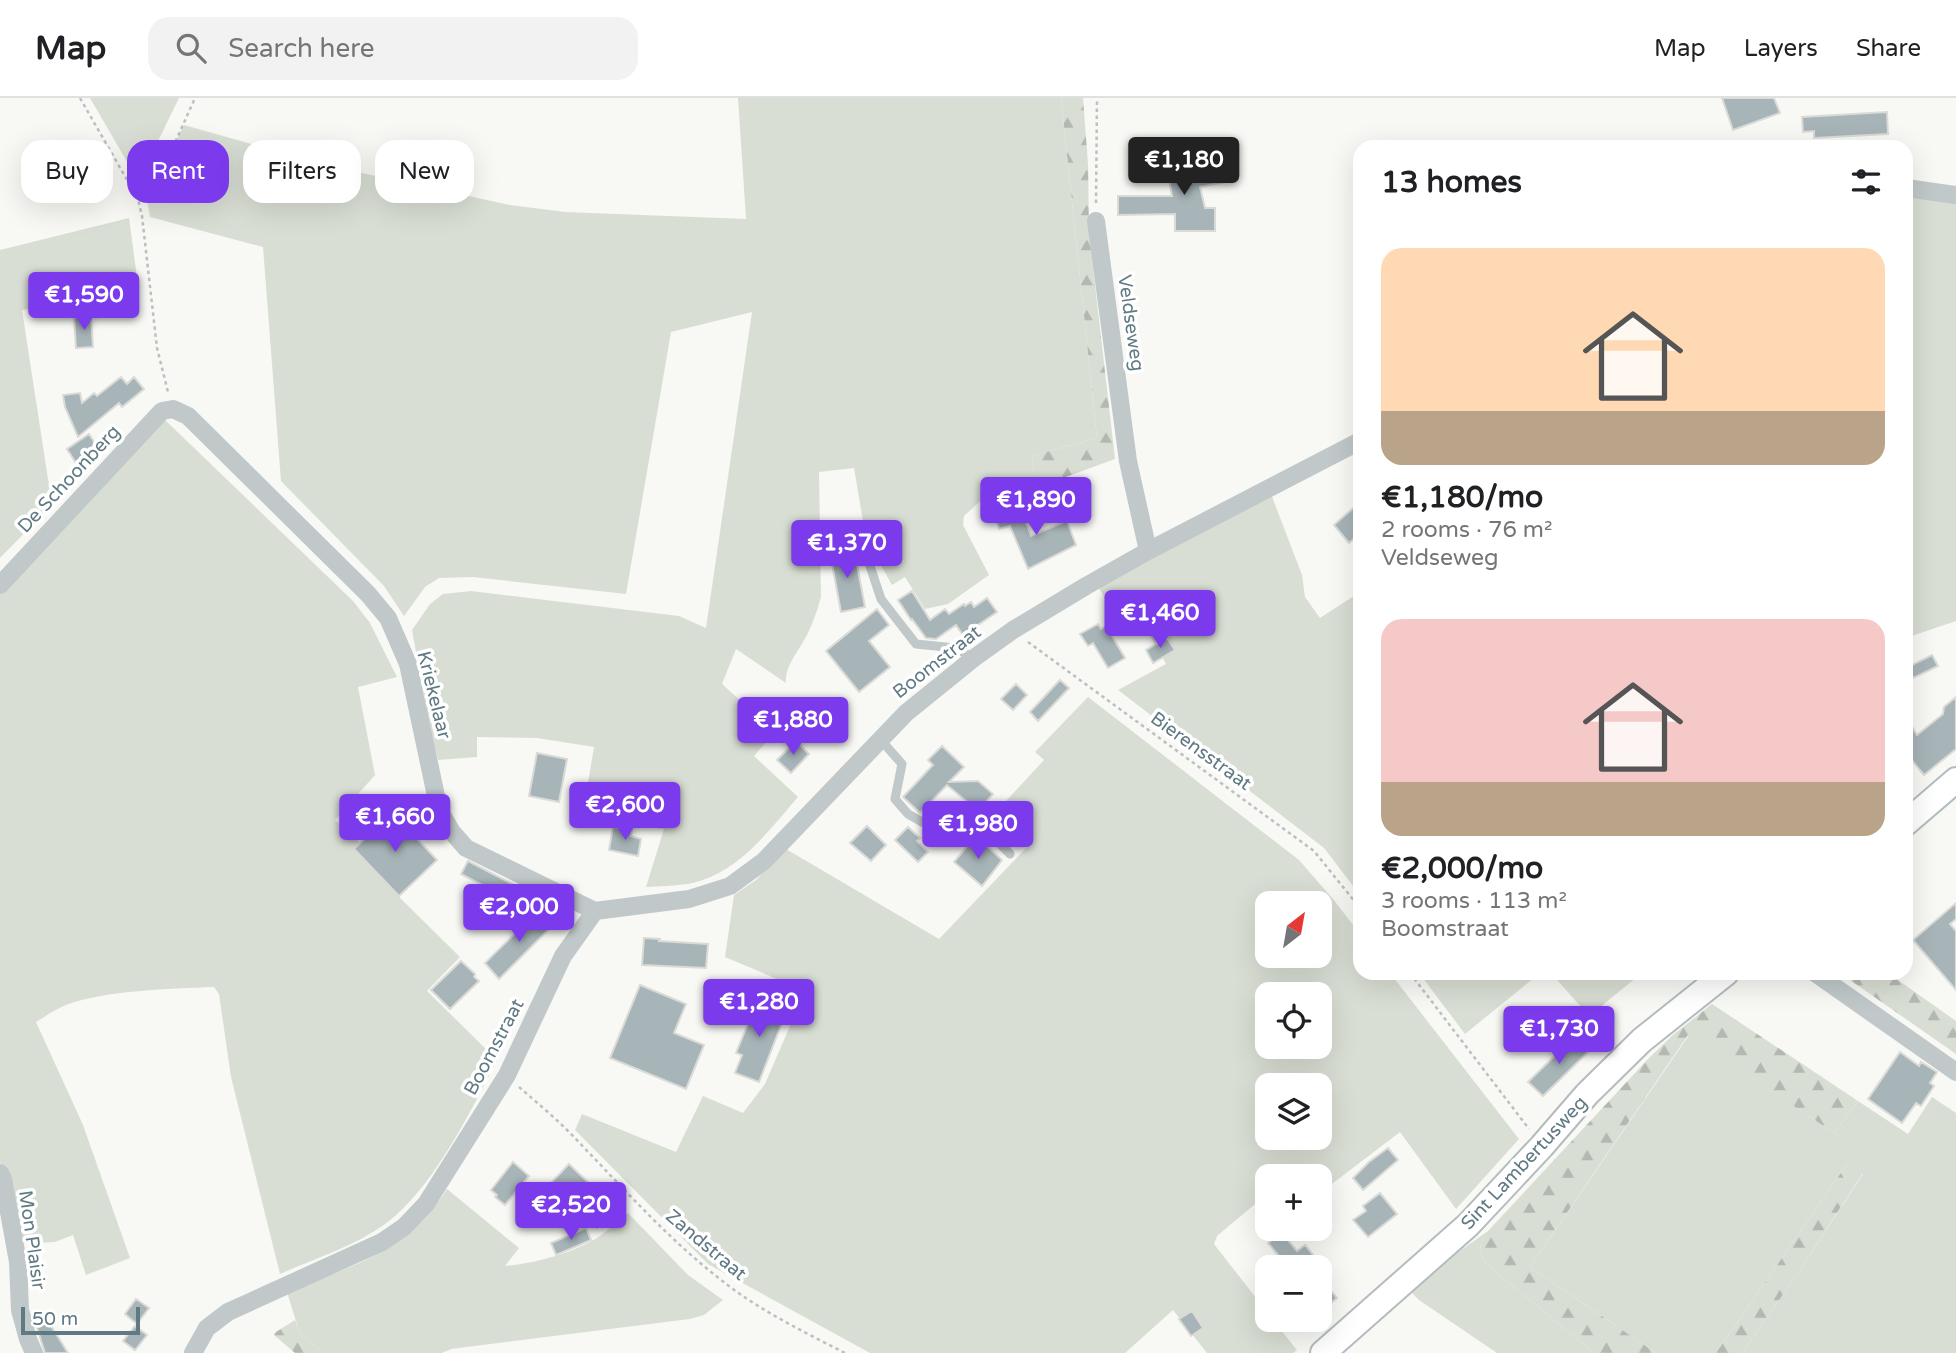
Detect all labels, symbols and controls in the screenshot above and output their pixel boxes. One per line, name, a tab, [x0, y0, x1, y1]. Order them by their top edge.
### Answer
search box	[148, 17, 638, 80]
text: Map	[35, 29, 106, 68]
icon: search	[172, 29, 210, 67]
text: Search here	[228, 33, 374, 64]
text: Map	[1654, 34, 1706, 63]
text: Layers	[1744, 34, 1818, 63]
text: Share	[1856, 34, 1921, 63]
pin: €1,180	[1127, 138, 1241, 197]
chip: Buy	[21, 140, 113, 203]
chip: Rent	[127, 140, 229, 203]
chip: Filters	[243, 140, 361, 203]
chip: New	[375, 140, 474, 203]
text: €1,180	[1144, 146, 1224, 174]
icon: filters	[1847, 163, 1885, 201]
text: 13 homes	[1381, 164, 1522, 201]
pin: €1,590	[27, 272, 141, 332]
street label: Veldseweg	[1113, 273, 1149, 373]
text: €1,590	[44, 281, 124, 309]
icon: home	[1570, 293, 1696, 419]
street label: De Schoonberg	[13, 421, 125, 537]
pin: €1,890	[979, 478, 1093, 537]
text: €1,180/mo	[1381, 479, 1543, 516]
text: €1,890	[996, 486, 1076, 514]
text: 2 rooms · 76 m²	[1381, 516, 1552, 544]
pin: €1,370	[790, 520, 904, 580]
text: €1,370	[807, 529, 887, 557]
text: Veldseweg	[1381, 544, 1498, 572]
pin: €1,460	[1103, 590, 1217, 650]
text: €1,460	[1121, 599, 1199, 627]
street label: Boomstraat	[889, 621, 985, 703]
street label: Kriekelaar	[412, 649, 456, 742]
icon: home	[1570, 664, 1696, 790]
pin: €1,880	[736, 698, 850, 757]
text: €1,880	[753, 706, 833, 734]
street label: Bierensstraat	[1146, 707, 1256, 795]
pin: €2,600	[568, 782, 682, 842]
text: €2,600	[585, 791, 665, 819]
pin: €1,660	[338, 794, 452, 854]
pin: €1,980	[921, 802, 1035, 861]
text: €1,660	[355, 803, 435, 831]
text: €1,980	[938, 810, 1018, 838]
text: €2,000/mo	[1381, 850, 1543, 887]
pin: €2,000	[462, 884, 576, 944]
text: 3 rooms · 113 m²	[1381, 887, 1567, 915]
north arrow	[1255, 891, 1332, 968]
map controls	[1255, 891, 1332, 1332]
text: €2,000	[479, 893, 559, 921]
text: Boomstraat	[1381, 915, 1509, 943]
pin: €1,280	[702, 979, 816, 1039]
button: locate	[1255, 982, 1332, 1059]
text: €1,280	[719, 988, 799, 1016]
street label: Boomstraat	[460, 995, 528, 1099]
pin: €1,730	[1502, 1006, 1616, 1066]
text: €1,730	[1519, 1015, 1599, 1043]
button: layers	[1255, 1073, 1332, 1150]
street label: Sint Lambertusweg	[1456, 1092, 1592, 1234]
button: +	[1255, 1164, 1332, 1241]
pin: €2,520	[514, 1182, 628, 1242]
street label: Mon Plaisir	[14, 1189, 50, 1292]
text: €2,520	[531, 1191, 611, 1219]
street label: Zandstraat	[661, 1205, 751, 1285]
button: −	[1255, 1255, 1332, 1332]
scale bar	[21, 1304, 140, 1336]
text: 50 m	[32, 1308, 78, 1330]

